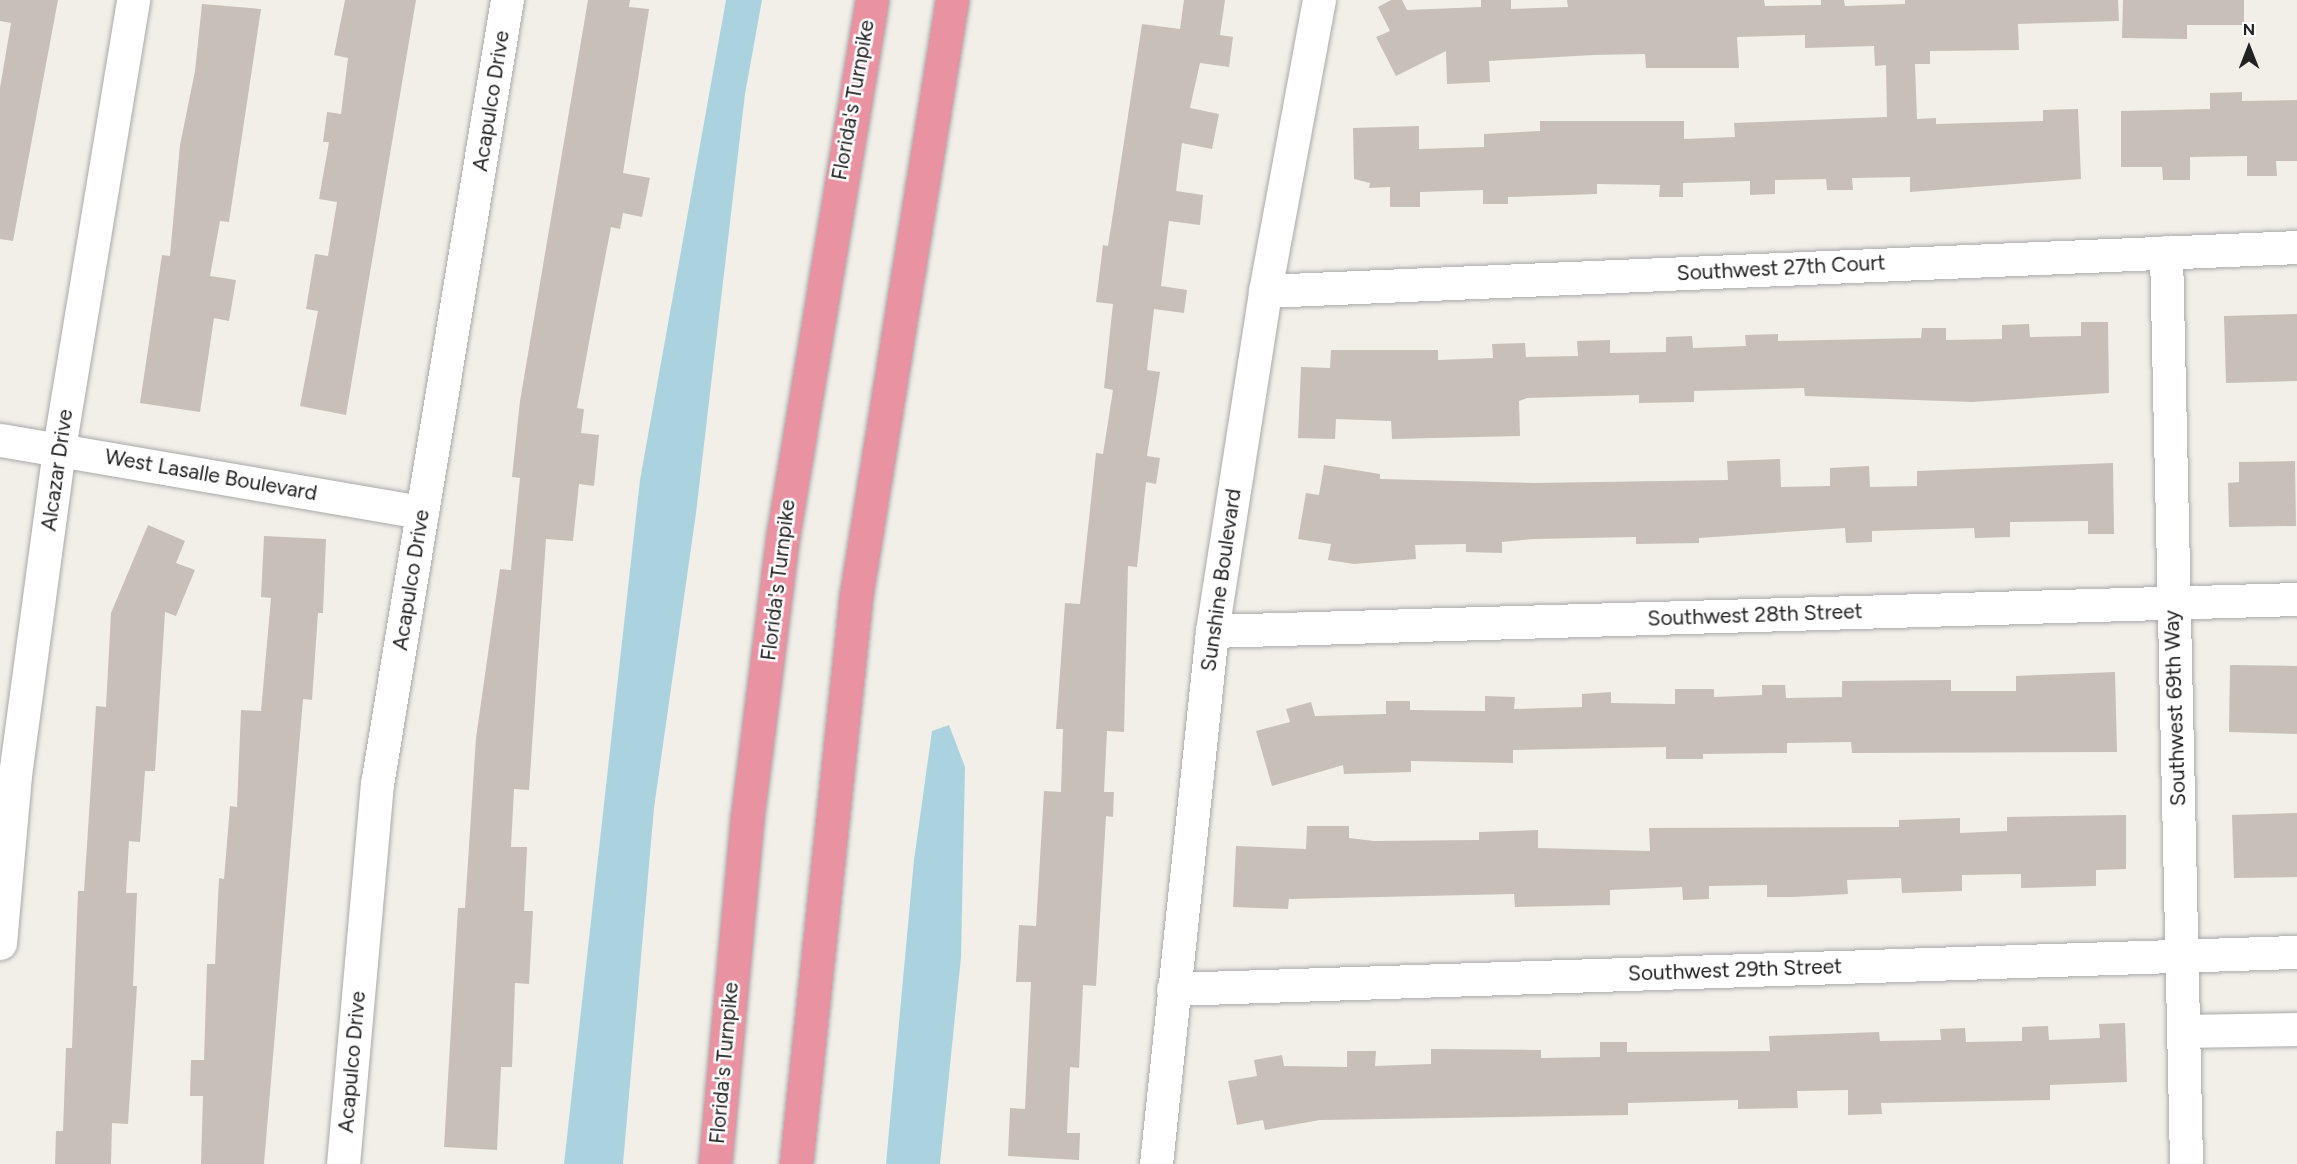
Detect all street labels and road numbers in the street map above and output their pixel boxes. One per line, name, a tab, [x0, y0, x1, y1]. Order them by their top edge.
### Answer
street label: Florida's Turnpike	[827, 18, 879, 182]
street label: Acapulco Drive	[467, 29, 515, 173]
street label: Southwest 27th Court	[1676, 250, 1886, 286]
street label: Alcazar Drive	[36, 407, 78, 533]
street label: West Lasalle Boulevard	[103, 444, 319, 506]
street label: Sunshine Boulevard	[1196, 487, 1246, 673]
street label: Florida's Turnpike	[756, 498, 800, 662]
street label: Acapulco Drive	[387, 508, 435, 652]
street label: Southwest 28th Street	[1647, 599, 1863, 631]
street label: Southwest 69th Way	[2159, 609, 2191, 807]
street label: Southwest 29th Street	[1628, 954, 1842, 986]
street label: Florida's Turnpike	[704, 981, 744, 1145]
street label: Acapulco Drive	[333, 990, 371, 1134]

